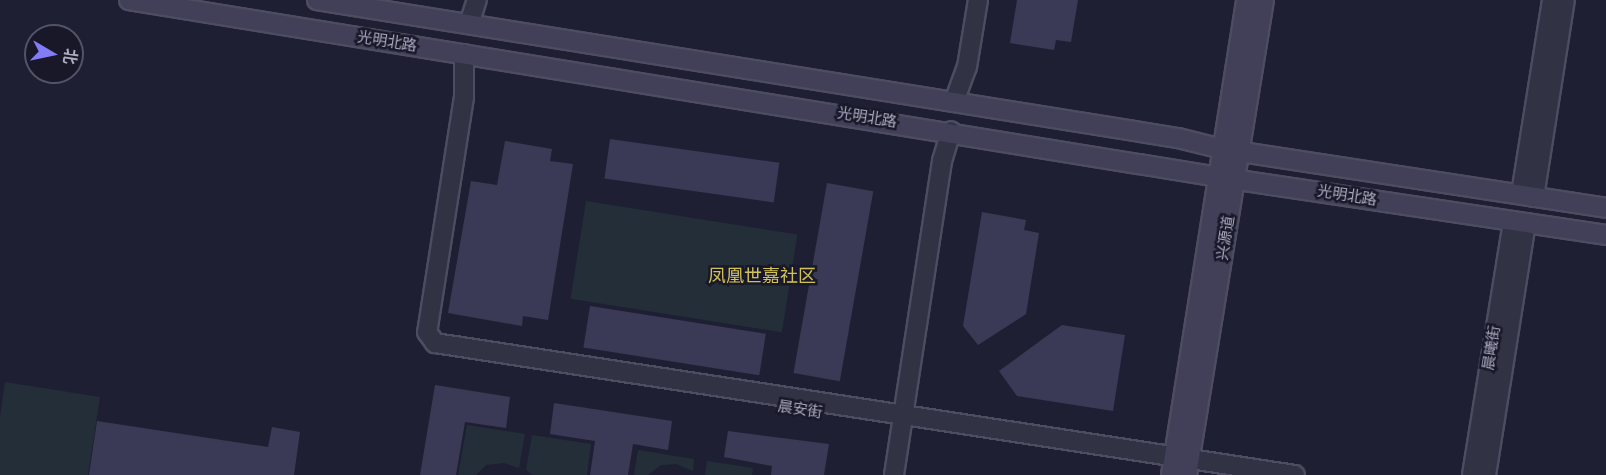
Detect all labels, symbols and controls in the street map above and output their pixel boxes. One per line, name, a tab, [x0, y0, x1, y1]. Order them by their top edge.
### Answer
north arrow	[24, 24, 84, 84]
street label: 光明北路	[356, 28, 418, 56]
text: 北	[60, 47, 81, 66]
street label: 光明北路	[836, 104, 898, 132]
street label: 光明北路	[1316, 182, 1378, 210]
street label: 兴源道	[1214, 214, 1238, 262]
district label: 凤凰世嘉社区	[708, 265, 816, 287]
street label: 晨曦街	[1480, 324, 1504, 372]
street label: 晨安街	[776, 398, 824, 422]

